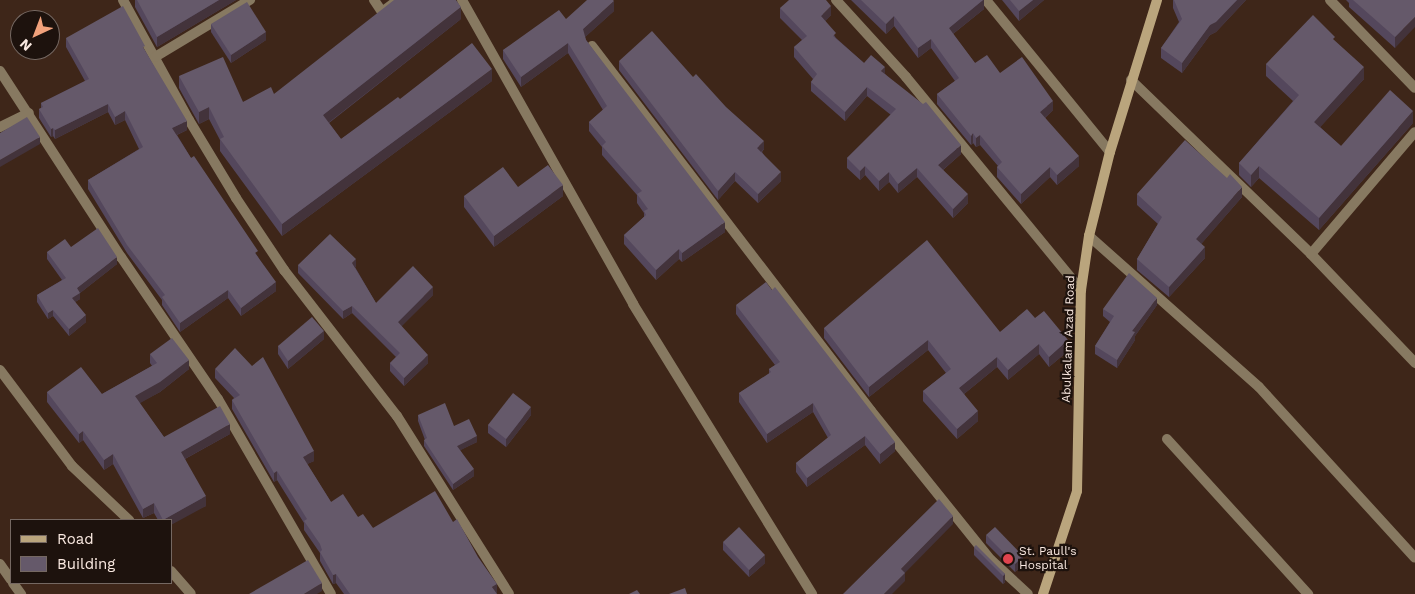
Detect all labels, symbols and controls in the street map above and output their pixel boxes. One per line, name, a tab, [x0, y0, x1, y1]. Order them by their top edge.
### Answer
north arrow	[10, 10, 60, 60]
text: N	[16, 36, 35, 55]
street label: Abulkalam Azad Road	[1060, 275, 1078, 403]
legend	[10, 519, 172, 584]
text: Road	[57, 530, 94, 548]
place label: St. Paull's Hospital	[1019, 545, 1077, 573]
marker: St. Paull's Hospital	[1001, 552, 1015, 566]
text: Building	[57, 555, 115, 573]

